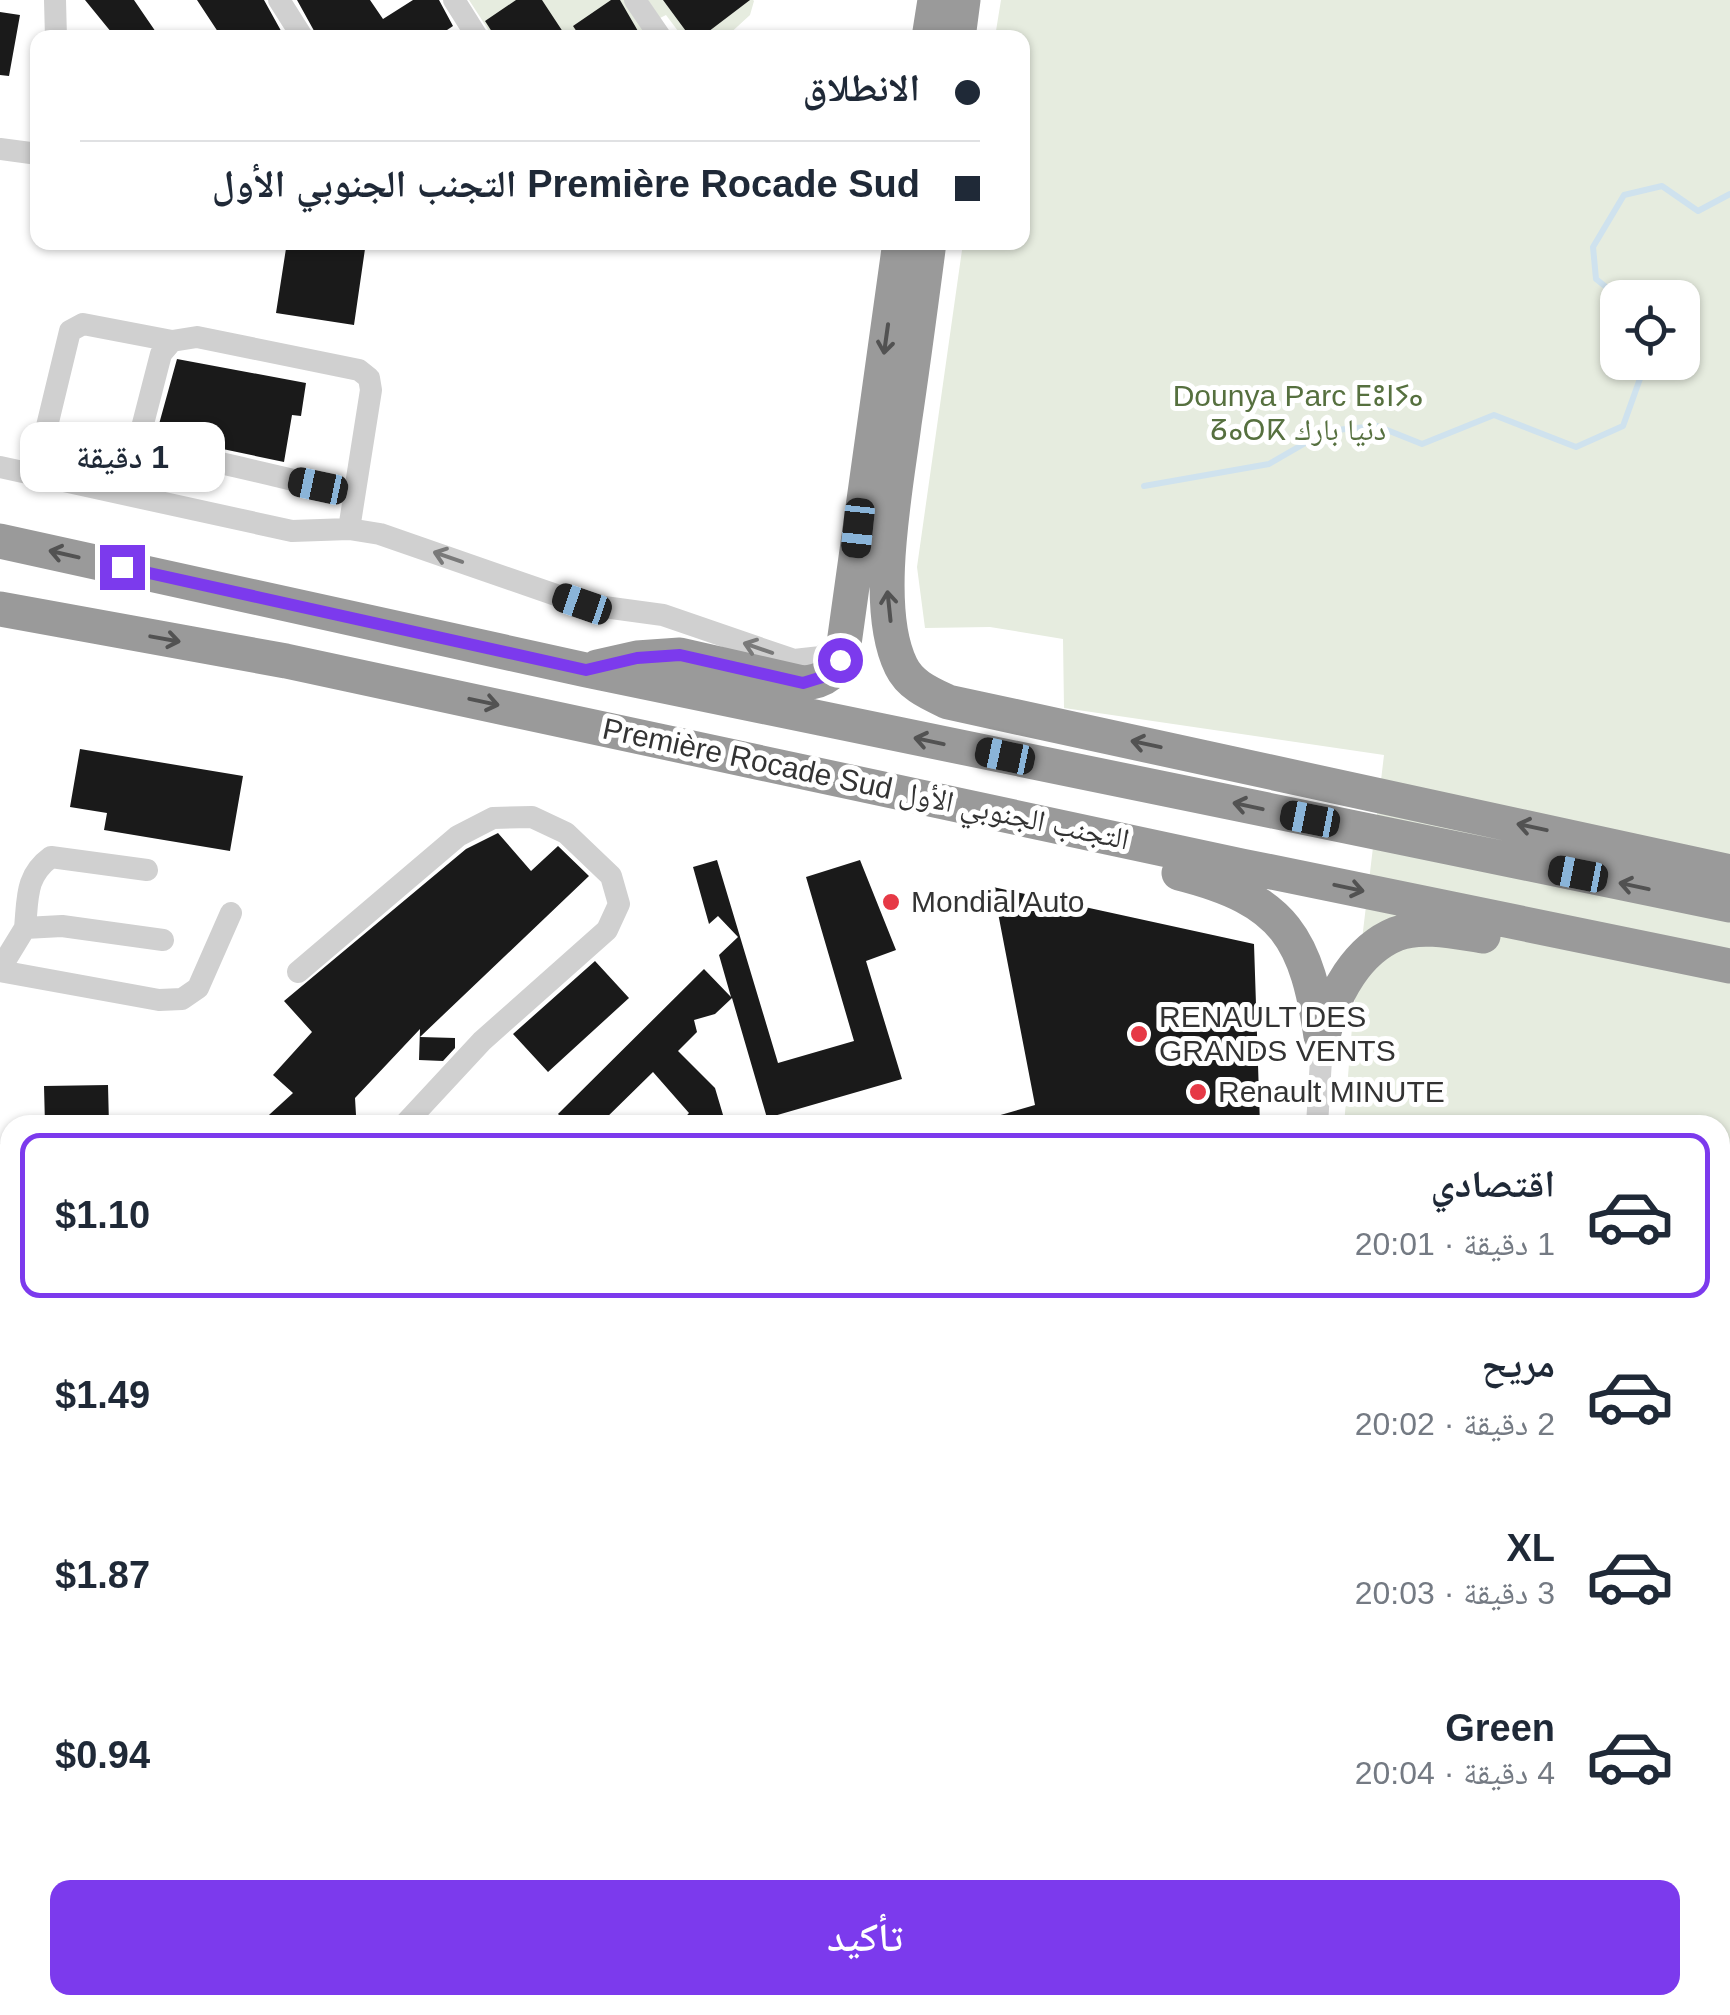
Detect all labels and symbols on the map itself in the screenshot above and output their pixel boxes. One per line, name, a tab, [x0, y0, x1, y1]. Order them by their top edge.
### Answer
one-way arrow	[876, 322, 894, 355]
park label: Dounya Parc ⴹⵓⵏⵢⴰ ⵒⴰⵔⴽ دنيا بارك	[1173, 379, 1423, 447]
callout: 1 دقيقة	[19, 422, 224, 492]
car	[286, 465, 350, 507]
car	[840, 497, 876, 559]
one-way arrow	[49, 544, 81, 562]
route end	[100, 545, 145, 590]
one-way arrow	[433, 547, 464, 565]
car	[549, 580, 615, 628]
one-way arrow	[879, 591, 898, 623]
one-way arrow	[148, 631, 180, 650]
one-way arrow	[742, 637, 774, 655]
route start	[818, 638, 863, 683]
one-way arrow	[467, 694, 499, 713]
street label: Première Rocade Sud التجنب الجنوبي الأول	[598, 712, 1132, 863]
one-way arrow	[914, 730, 946, 749]
one-way arrow	[1131, 734, 1163, 753]
car	[973, 735, 1037, 777]
one-way arrow	[1232, 796, 1264, 815]
car	[1278, 799, 1342, 839]
one-way arrow	[1517, 817, 1549, 835]
car	[1546, 854, 1610, 894]
one-way arrow	[1619, 875, 1651, 894]
one-way arrow	[1332, 880, 1364, 899]
place label: Mondial Auto	[911, 885, 1084, 918]
marker: Mondial Auto	[880, 891, 902, 913]
place label: RENAULT DES GRANDS VENTS	[1159, 1000, 1396, 1067]
marker: RENAULT DES GRANDS VENTS	[1128, 1023, 1150, 1045]
place label: Renault MINUTE	[1218, 1075, 1445, 1108]
marker: Renault MINUTE	[1187, 1081, 1209, 1103]

